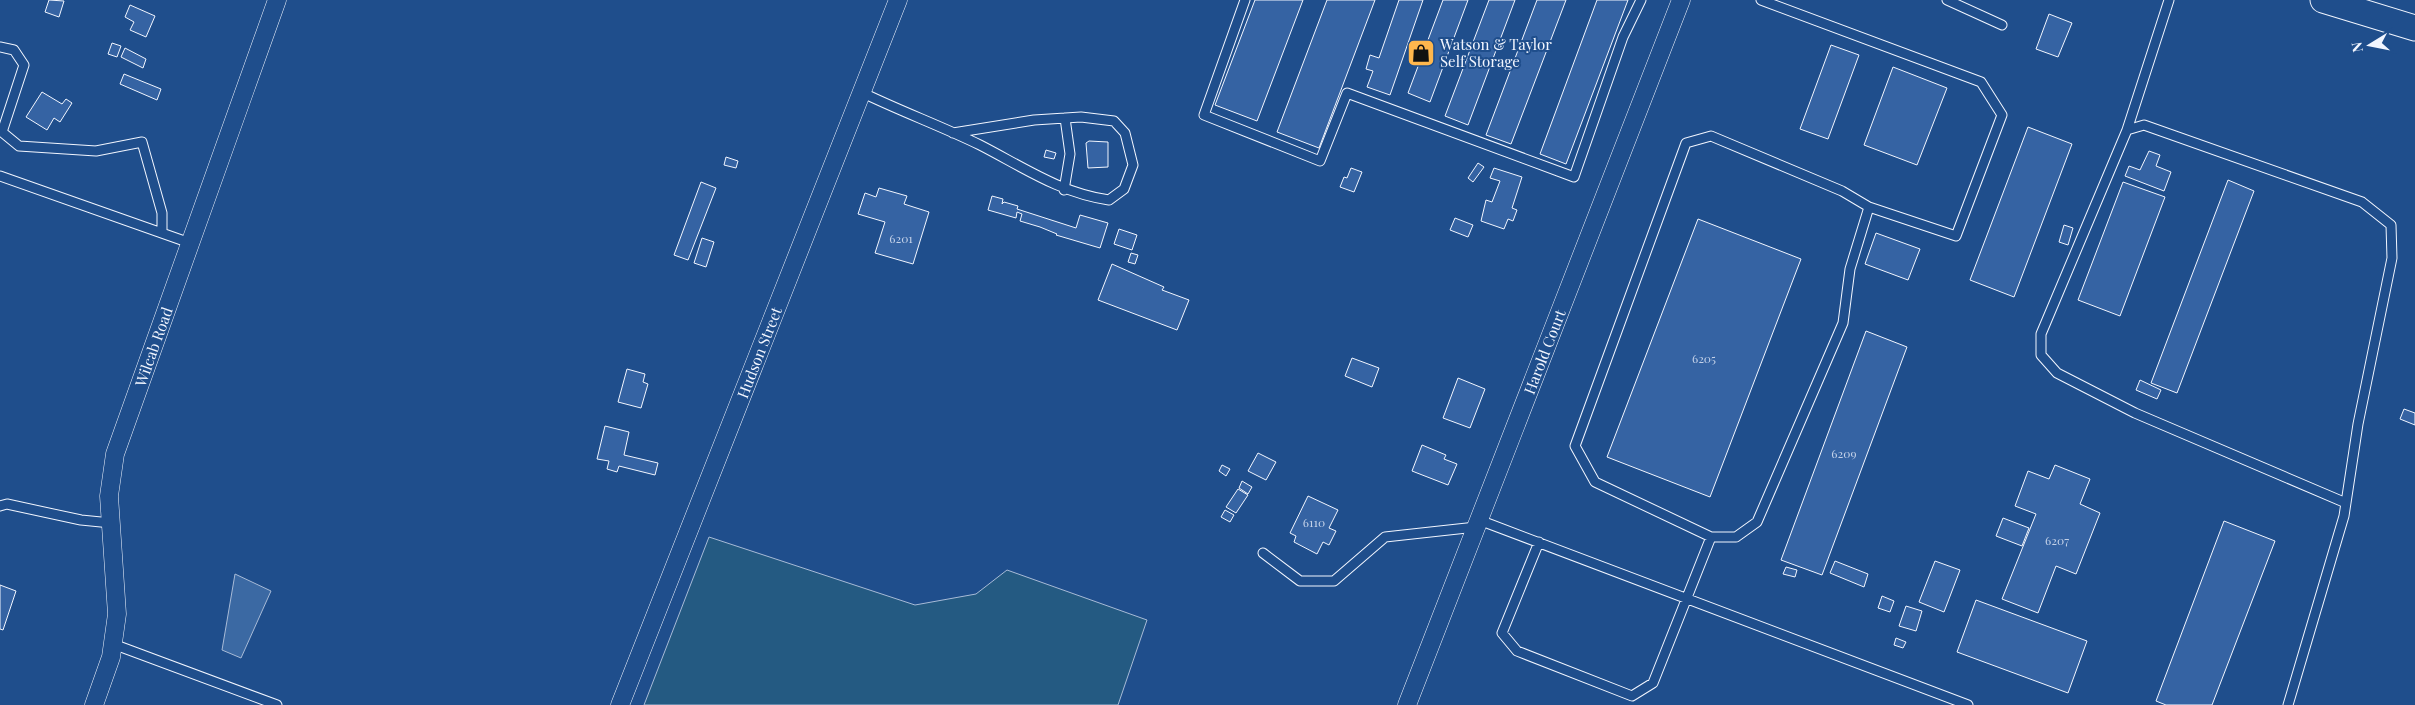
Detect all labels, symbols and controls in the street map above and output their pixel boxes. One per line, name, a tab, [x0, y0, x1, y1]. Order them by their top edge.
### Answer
north arrow	[2345, 20, 2395, 70]
place label: Watson & Taylor Self Storage	[1439, 34, 1552, 71]
shop icon: Watson & Taylor Self Storage	[1406, 38, 1436, 68]
text: N	[2346, 41, 2367, 54]
house number: 6201	[889, 230, 913, 246]
street label: Hudson Street	[732, 303, 786, 401]
street label: Wilcab Road	[130, 304, 177, 390]
street label: Harold Court	[1519, 306, 1570, 397]
house number: 6205	[1692, 350, 1716, 366]
house number: 6209	[1831, 445, 1857, 461]
house number: 6110	[1303, 514, 1325, 530]
house number: 6207	[2045, 532, 2069, 548]

